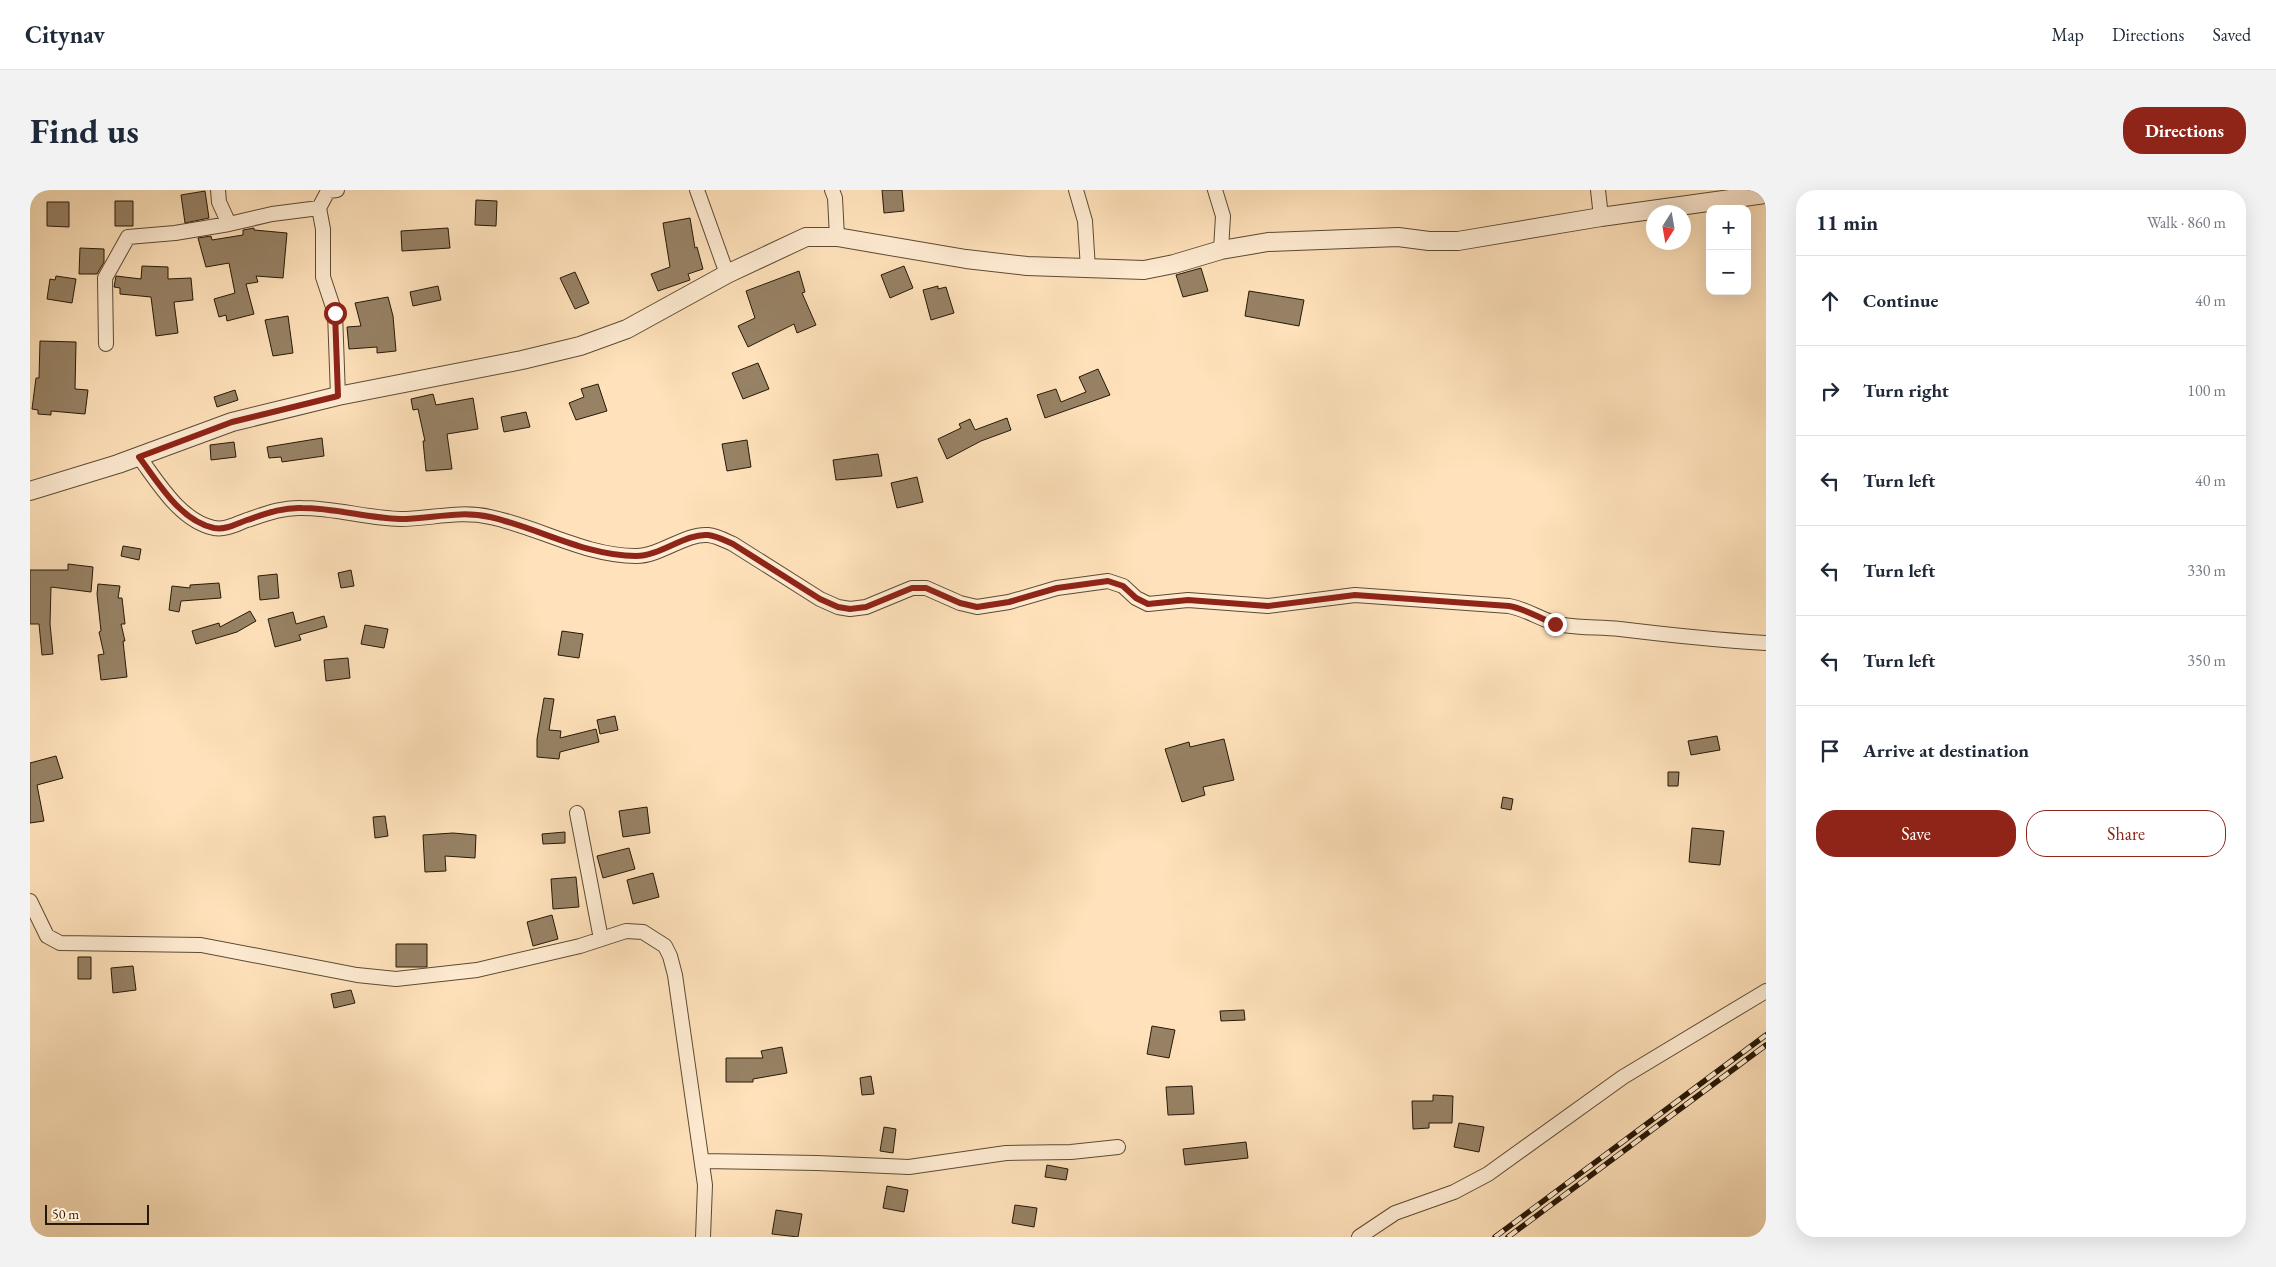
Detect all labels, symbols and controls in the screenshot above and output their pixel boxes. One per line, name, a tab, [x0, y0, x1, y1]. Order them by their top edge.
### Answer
text: Citynav	[25, 19, 105, 50]
text: Map	[2052, 23, 2084, 46]
text: Directions	[2112, 23, 2184, 46]
text: Saved	[2212, 23, 2251, 46]
button: Directions	[2123, 107, 2246, 154]
text: Find us	[30, 108, 139, 153]
north arrow	[1646, 205, 1691, 250]
map controls	[1706, 205, 1751, 295]
button: +	[1706, 205, 1751, 250]
text: 11 min	[1816, 209, 1878, 236]
text: Walk · 860 m	[2147, 212, 2226, 233]
button: −	[1706, 250, 1751, 295]
icon: ahead	[1816, 287, 1844, 315]
text: Continue	[1863, 288, 1938, 313]
text: 40 m	[2195, 290, 2226, 311]
route start	[324, 302, 347, 325]
icon: right	[1816, 377, 1844, 405]
text: Turn right	[1863, 378, 1949, 403]
text: 100 m	[2187, 380, 2226, 401]
icon: left	[1816, 467, 1844, 495]
text: Turn left	[1863, 468, 1935, 493]
text: 40 m	[2195, 470, 2226, 491]
icon: left	[1816, 557, 1844, 585]
text: Turn left	[1863, 558, 1935, 583]
text: 330 m	[2187, 560, 2226, 581]
route end	[1544, 613, 1567, 636]
icon: left	[1816, 647, 1844, 675]
text: Turn left	[1863, 648, 1935, 673]
text: 350 m	[2187, 650, 2226, 671]
icon: arrive	[1816, 737, 1844, 765]
text: Arrive at destination	[1863, 738, 2029, 763]
button: Save	[1816, 810, 2016, 857]
button: Share	[2026, 810, 2226, 857]
scale bar	[45, 1202, 149, 1225]
text: 50 m	[52, 1205, 79, 1223]

